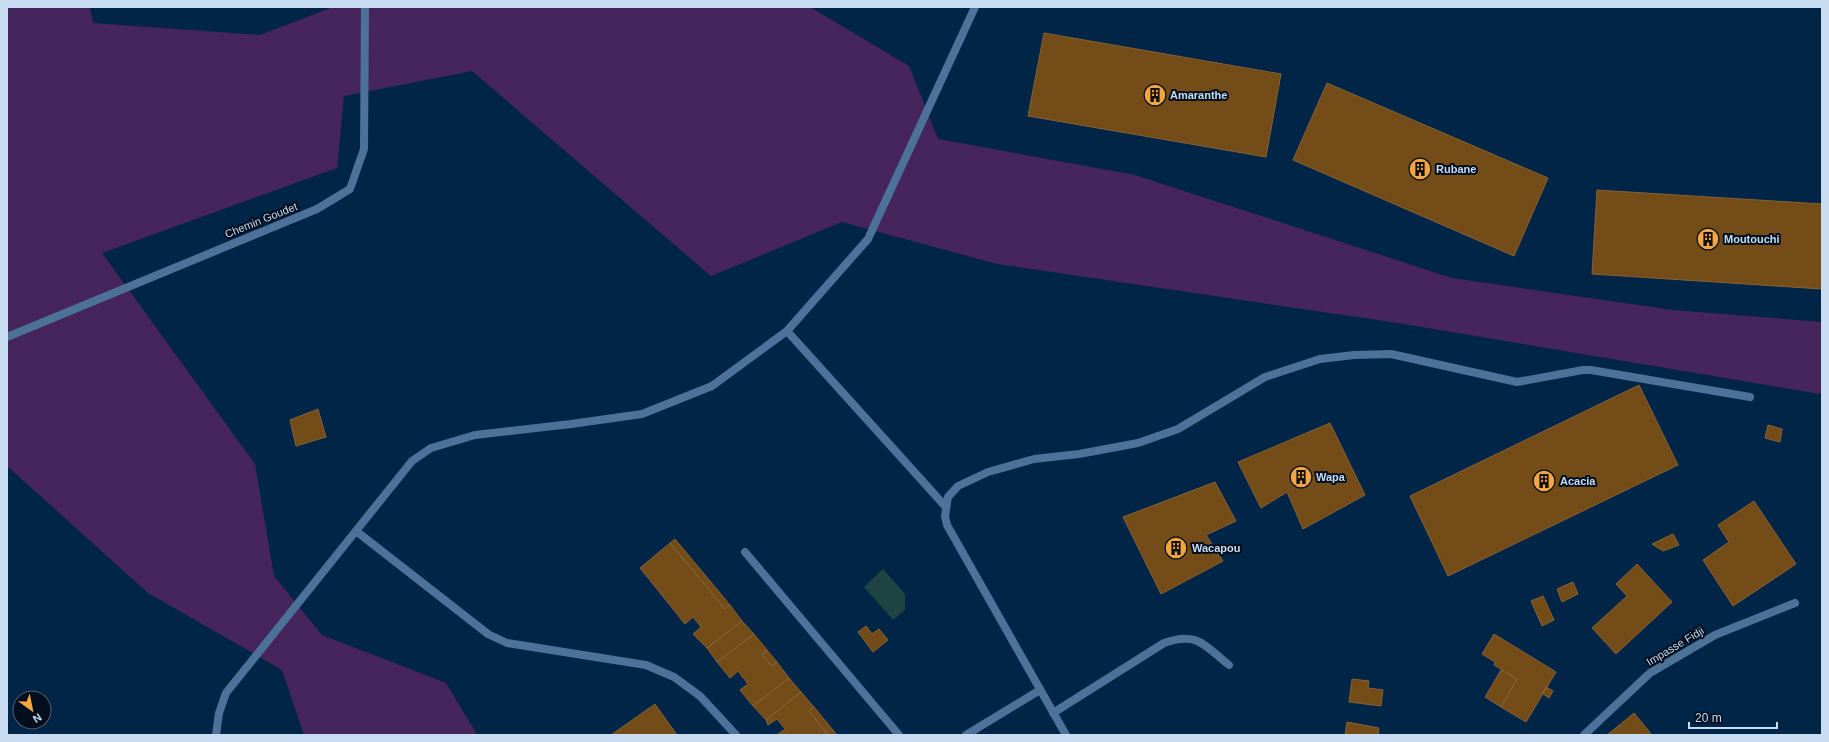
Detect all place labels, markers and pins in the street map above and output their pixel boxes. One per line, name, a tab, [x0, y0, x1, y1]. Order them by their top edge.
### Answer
building icon: Amaranthe	[1142, 82, 1168, 108]
place label: Amaranthe	[1170, 89, 1227, 101]
building icon: Rubane	[1407, 156, 1433, 182]
place label: Rubane	[1436, 163, 1476, 175]
building icon: Moutouchi	[1695, 226, 1721, 252]
place label: Moutouchi	[1724, 233, 1780, 245]
building icon: Wapa	[1288, 464, 1314, 490]
building icon: Acacia	[1531, 468, 1557, 494]
place label: Wapa	[1316, 471, 1346, 483]
place label: Acacia	[1560, 475, 1596, 487]
building icon: Wacapou	[1163, 535, 1189, 561]
place label: Wacapou	[1192, 542, 1241, 554]

